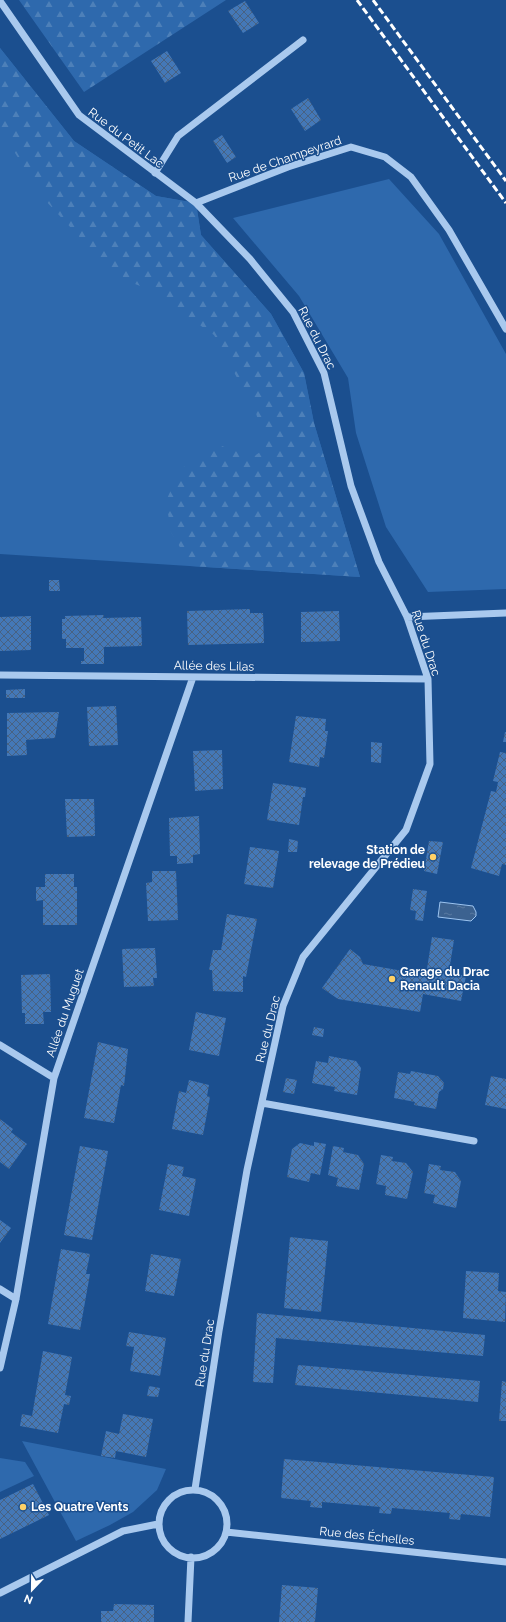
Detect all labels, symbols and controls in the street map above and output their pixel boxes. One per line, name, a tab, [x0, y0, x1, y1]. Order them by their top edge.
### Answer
street label: Rue du Petit Lac	[86, 105, 167, 171]
street label: Rue de Champeyrard	[227, 133, 343, 185]
street label: Rue du Drac	[295, 304, 339, 372]
street label: Rue du Drac	[409, 608, 443, 678]
street label: Allée des Lilas	[174, 658, 254, 674]
place label: Station de relevage de Prédieu	[309, 843, 425, 871]
marker: Station de relevage de Prédieu	[428, 852, 438, 862]
place label: Garage du Drac Renault Dacia	[400, 965, 490, 993]
street label: Allée du Muguet	[43, 967, 87, 1059]
marker: Garage du Drac Renault Dacia	[387, 974, 397, 984]
street label: Rue du Drac	[253, 994, 283, 1064]
street label: Rue du Drac	[193, 1318, 217, 1388]
place label: Les Quatre Vents	[31, 1500, 128, 1514]
marker: Les Quatre Vents	[18, 1502, 28, 1512]
street label: Rue des Échelles	[319, 1524, 415, 1548]
north arrow	[12, 1570, 52, 1610]
text: N	[22, 1591, 35, 1606]

